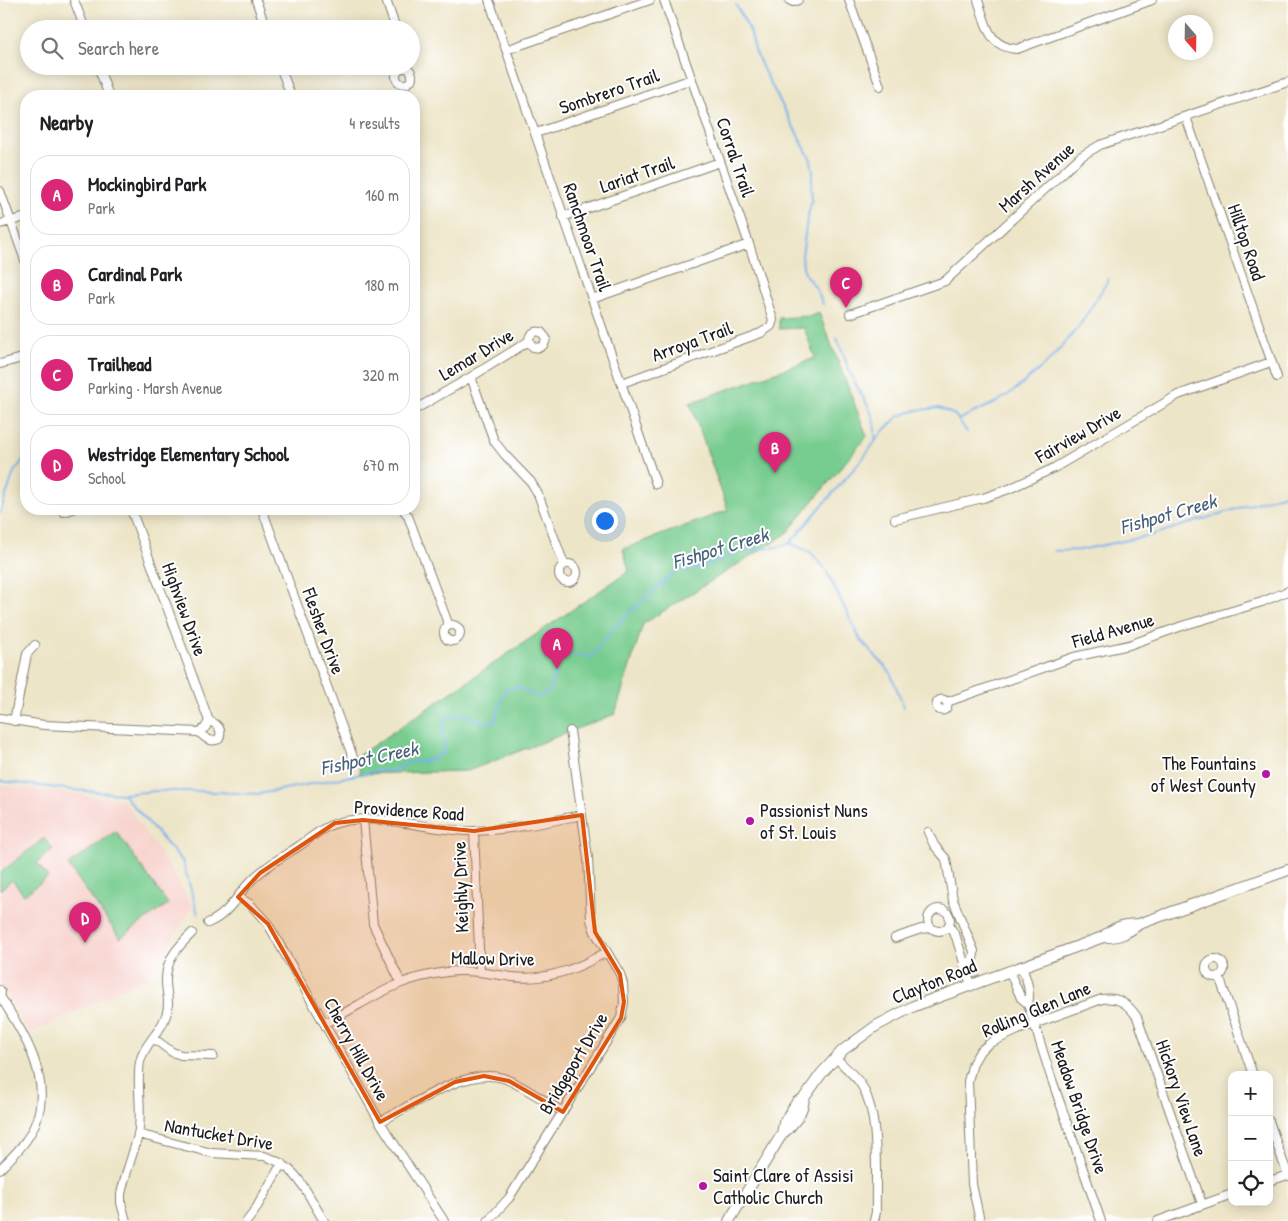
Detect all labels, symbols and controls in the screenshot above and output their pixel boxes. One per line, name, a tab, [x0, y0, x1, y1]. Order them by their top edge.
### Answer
north arrow	[1168, 15, 1213, 60]
search box	[20, 20, 420, 75]
icon: search	[38, 34, 66, 62]
text: Search here	[78, 35, 159, 61]
street label: Sombrero Trail	[555, 61, 663, 120]
text: Nearby	[40, 108, 93, 137]
text: 4 results	[349, 112, 400, 134]
street label: Corral Trail	[710, 114, 762, 201]
street label: Marsh Avenue	[992, 136, 1080, 218]
street label: Lariat Trail	[596, 149, 679, 199]
text: Mockingbird Park	[88, 171, 206, 197]
street label: Ranchmoor Trail	[557, 179, 619, 295]
text: A	[53, 184, 61, 206]
text: 160 m	[365, 184, 399, 206]
text: Park	[88, 197, 115, 219]
street label: Hilltop Road	[1222, 200, 1272, 284]
text: Cardinal Park	[88, 261, 182, 287]
pin: C	[830, 267, 862, 308]
text: B	[53, 274, 61, 296]
text: 180 m	[365, 274, 399, 296]
text: Park	[88, 287, 115, 309]
street label: Arroya Trail	[648, 314, 737, 368]
street label: Lemar Drive	[434, 321, 518, 386]
text: Trailhead	[88, 351, 151, 377]
text: C	[53, 364, 61, 386]
text: 320 m	[363, 364, 399, 386]
text: Parking · Marsh Avenue	[88, 377, 222, 399]
street label: Fairview Drive	[1030, 399, 1126, 469]
pin: B	[759, 432, 791, 473]
text: Westridge Elementary School	[88, 441, 289, 467]
text: D	[53, 454, 61, 476]
text: 670 m	[363, 454, 399, 476]
text: School	[88, 467, 125, 489]
water label: Fishpot Creek	[1117, 486, 1221, 541]
your location	[592, 508, 618, 534]
water label: Fishpot Creek	[669, 520, 773, 576]
street label: Highview Drive	[156, 559, 214, 660]
street label: Flesher Drive	[296, 583, 352, 678]
street label: Field Avenue	[1068, 606, 1157, 654]
pin: A	[541, 628, 573, 669]
water label: Fishpot Creek	[318, 734, 422, 782]
place label: The Fountains of West County	[1151, 750, 1256, 798]
marker: The Fountains of West County	[1260, 768, 1272, 780]
street label: Providence Road	[353, 793, 465, 827]
place label: Passionist Nuns of St. Louis	[760, 797, 868, 845]
marker: Passionist Nuns of St. Louis	[744, 815, 756, 827]
street label: Keighly Drive	[445, 840, 475, 933]
pin: D	[69, 902, 101, 943]
street label: Mallow Drive	[451, 944, 535, 972]
street label: Clayton Road	[888, 952, 981, 1010]
street label: Rolling Glen Lane	[978, 974, 1095, 1044]
street label: Cherry Hill Drive	[318, 993, 396, 1106]
street label: Bridgeport Drive	[532, 1007, 614, 1119]
street label: Hickory View Lane	[1150, 1036, 1214, 1160]
street label: Meadow Bridge Drive	[1045, 1037, 1115, 1178]
map controls	[1228, 1071, 1273, 1206]
button: +	[1228, 1071, 1273, 1116]
street label: Nantucket Drive	[163, 1112, 276, 1156]
button: −	[1228, 1116, 1273, 1161]
button: locate	[1228, 1161, 1273, 1206]
place label: Saint Clare of Assisi Catholic Church	[713, 1162, 854, 1210]
marker: Saint Clare of Assisi Catholic Church	[697, 1180, 709, 1192]

